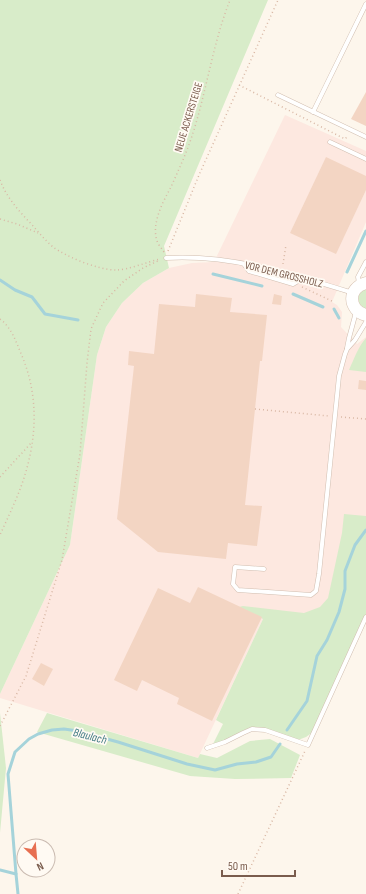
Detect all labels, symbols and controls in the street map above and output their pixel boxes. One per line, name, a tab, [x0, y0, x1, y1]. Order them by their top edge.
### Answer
street label: NEUE ACKERSTEIGE	[172, 81, 205, 154]
street label: VOR DEM GROSSHOLZ	[243, 258, 325, 291]
water label: Blaulach	[72, 725, 108, 748]
north arrow	[16, 838, 56, 878]
scale bar	[222, 852, 295, 878]
text: N	[35, 859, 46, 874]
text: 50 m	[228, 859, 248, 874]

